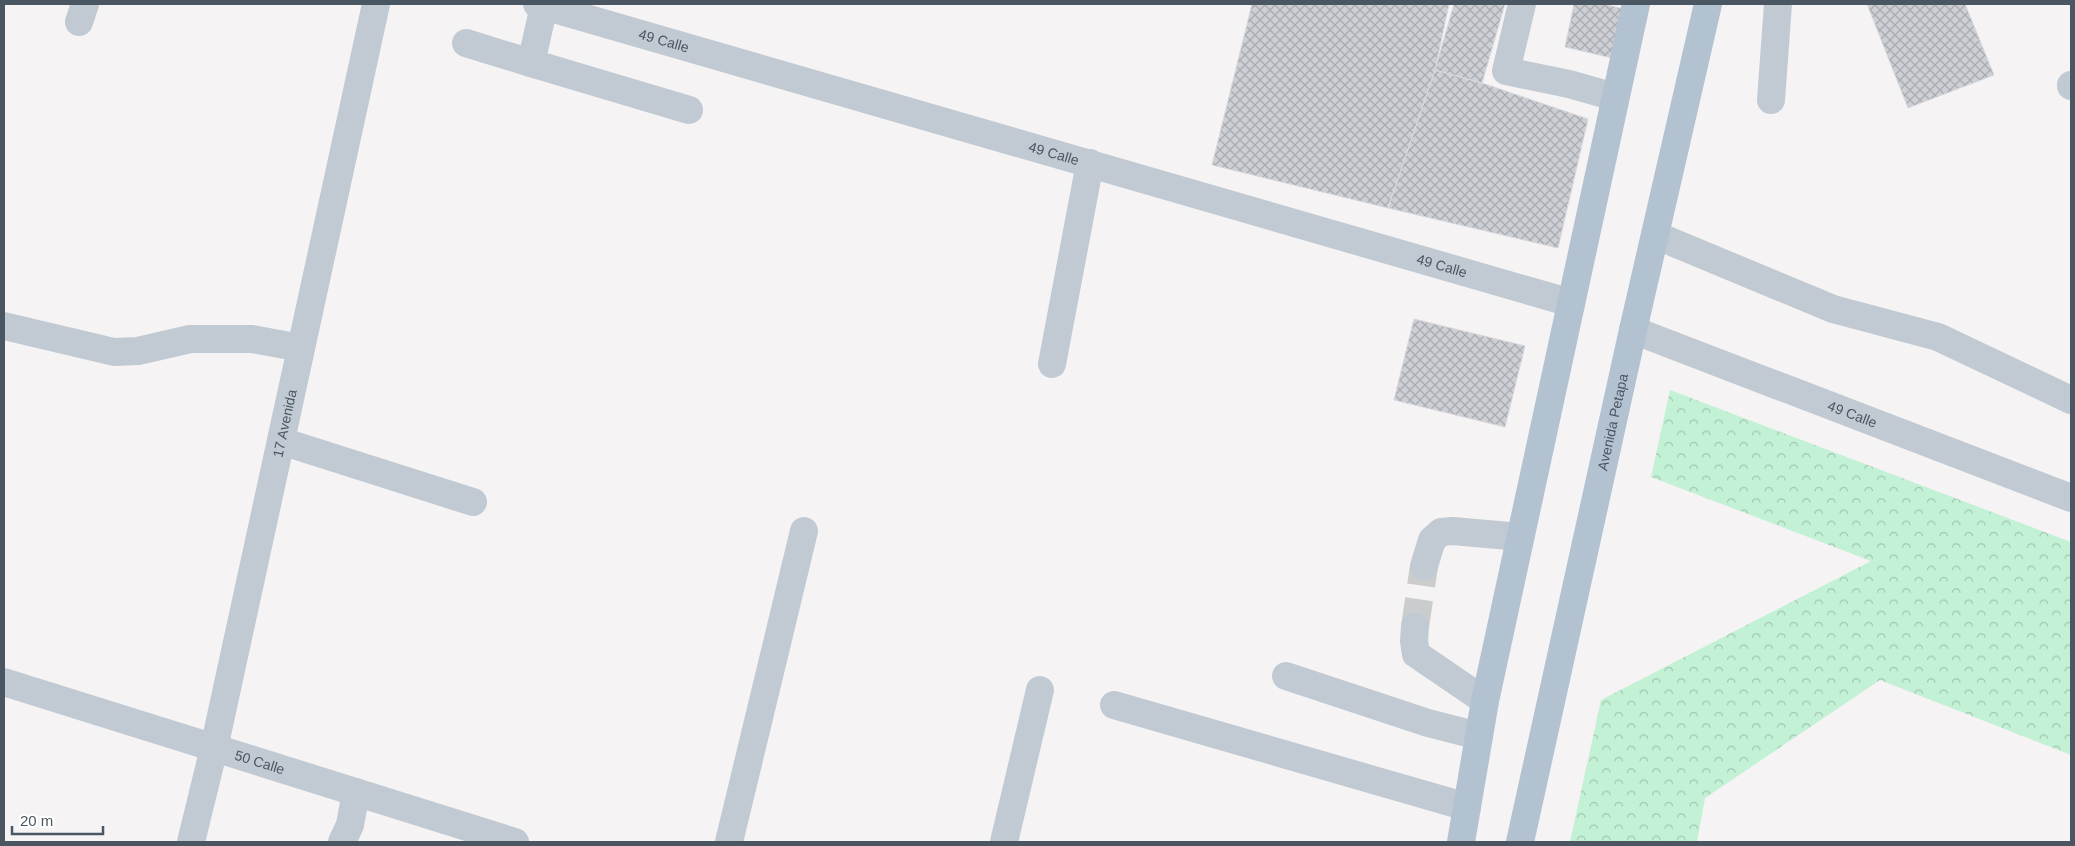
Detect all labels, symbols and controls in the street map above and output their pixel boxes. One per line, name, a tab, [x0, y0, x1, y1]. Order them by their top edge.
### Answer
street label: 49 Calle	[637, 26, 691, 56]
street label: 49 Calle	[1027, 139, 1081, 168]
street label: 49 Calle	[1415, 251, 1469, 281]
street label: Avenida Petapa	[1594, 372, 1631, 472]
street label: 17 Avenida	[270, 388, 300, 459]
street label: 49 Calle	[1826, 397, 1879, 431]
street label: 50 Calle	[233, 747, 287, 777]
scale bar	[12, 804, 104, 836]
text: 20 m	[20, 812, 53, 829]

